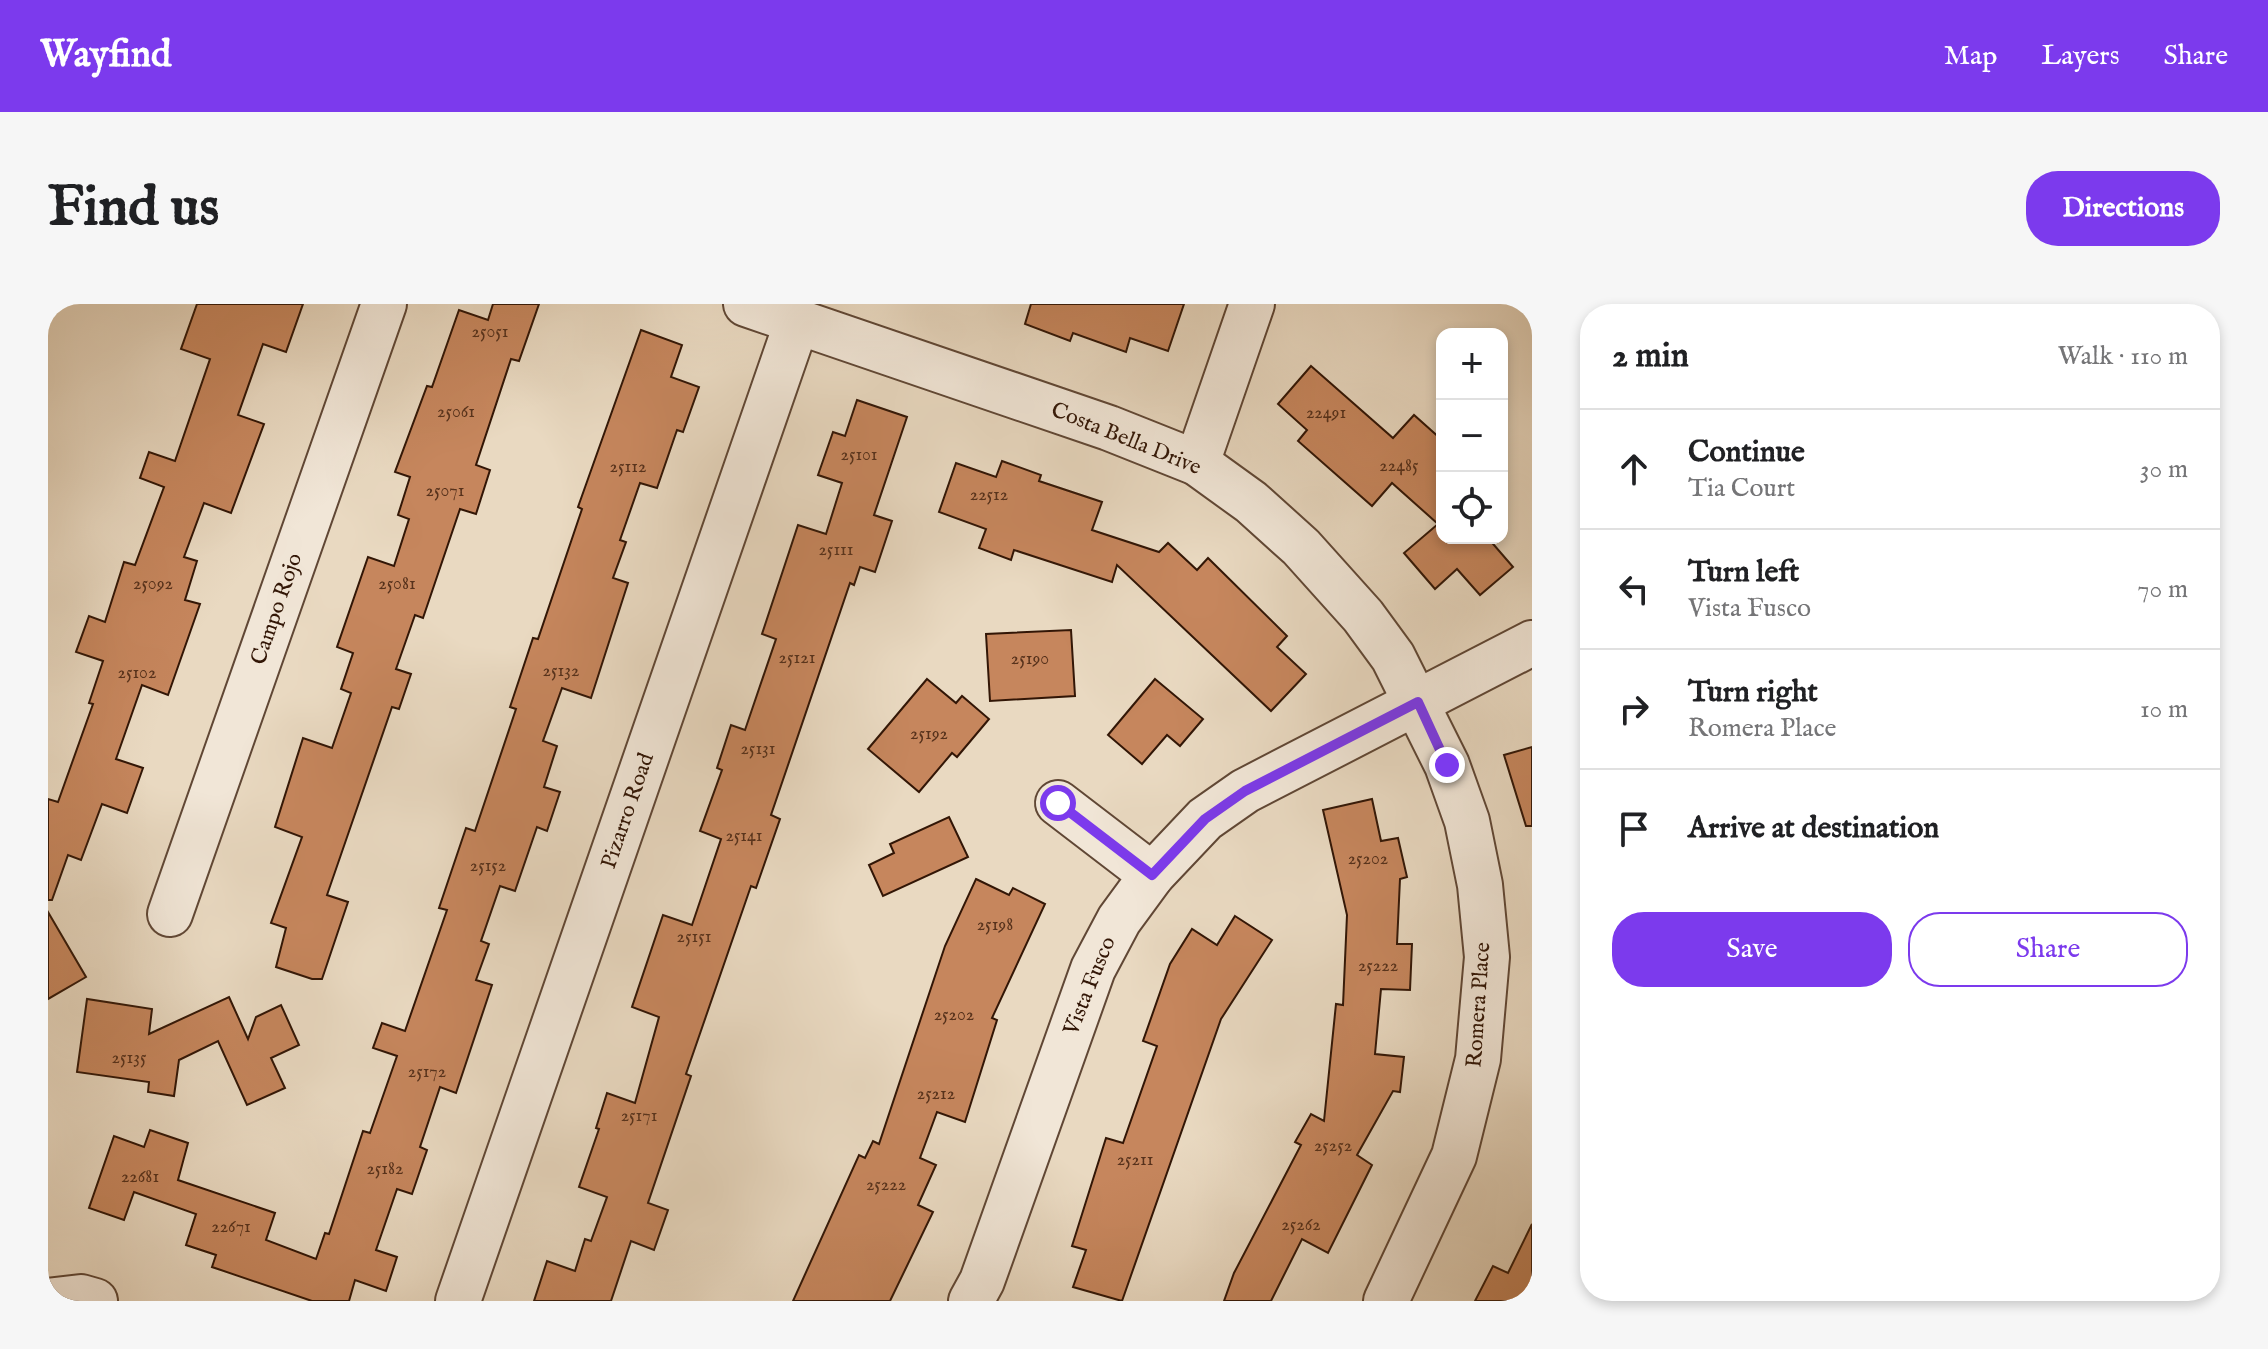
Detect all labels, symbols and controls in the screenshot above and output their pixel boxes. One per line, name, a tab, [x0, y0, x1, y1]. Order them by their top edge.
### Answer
text: Wayfind	[40, 32, 171, 80]
text: Map	[1944, 39, 1997, 74]
text: Layers	[2041, 39, 2120, 74]
text: Share	[2164, 39, 2228, 74]
button: Directions	[2026, 171, 2220, 246]
text: Find us	[48, 173, 219, 244]
house number: 25051	[472, 321, 508, 344]
map controls	[1436, 328, 1508, 544]
button: +	[1436, 328, 1508, 400]
text: 2 min	[1612, 335, 1689, 378]
text: Walk · 110 m	[2058, 340, 2188, 373]
street label: Costa Bella Drive	[1047, 396, 1205, 482]
button: −	[1436, 400, 1508, 472]
house number: 25061	[437, 401, 475, 424]
house number: 22491	[1306, 402, 1346, 425]
text: Continue	[1688, 434, 1805, 472]
house number: 25101	[841, 444, 877, 467]
icon: ahead	[1612, 447, 1656, 491]
text: 30 m	[2140, 453, 2188, 486]
house number: 22485	[1379, 455, 1419, 478]
house number: 25112	[610, 456, 646, 479]
button: locate	[1436, 472, 1508, 544]
text: Tia Court	[1688, 472, 1795, 505]
house number: 25071	[426, 480, 464, 503]
house number: 22512	[970, 484, 1008, 507]
house number: 25111	[818, 539, 854, 562]
street label: Campo Rojo	[245, 549, 309, 669]
text: Turn left	[1688, 554, 1799, 592]
icon: left	[1612, 567, 1656, 611]
house number: 25092	[133, 573, 173, 596]
house number: 25081	[378, 573, 416, 596]
text: 70 m	[2137, 573, 2188, 606]
text: Vista Fusco	[1688, 592, 1811, 625]
house number: 25121	[779, 647, 815, 670]
house number: 25190	[1011, 648, 1049, 671]
house number: 25132	[543, 660, 579, 683]
house number: 25102	[118, 662, 156, 685]
text: Turn right	[1688, 674, 1818, 712]
icon: right	[1612, 687, 1656, 731]
text: 10 m	[2140, 693, 2188, 726]
text: Romera Place	[1688, 712, 1837, 745]
house number: 25192	[910, 723, 948, 746]
house number: 25131	[740, 738, 776, 761]
route end	[1429, 747, 1465, 783]
street label: Pizarro Road	[595, 749, 661, 873]
route start	[1040, 785, 1076, 821]
icon: arrive	[1612, 807, 1656, 851]
text: Arrive at destination	[1688, 810, 1939, 848]
house number: 25141	[725, 825, 763, 848]
house number: 25202	[1348, 848, 1388, 871]
house number: 25152	[470, 855, 506, 878]
button: Save	[1612, 912, 1892, 987]
button: Share	[1908, 912, 2188, 987]
house number: 25198	[977, 914, 1013, 937]
house number: 25151	[677, 926, 711, 949]
street label: Vista Fusco	[1057, 932, 1123, 1040]
street label: Romera Place	[1461, 941, 1497, 1069]
house number: 25222	[1358, 955, 1398, 978]
house number: 25202	[934, 1004, 974, 1027]
house number: 25135	[112, 1047, 147, 1070]
house number: 25172	[408, 1061, 446, 1084]
house number: 25212	[917, 1083, 955, 1106]
house number: 25171	[621, 1105, 657, 1128]
house number: 25252	[1314, 1135, 1352, 1158]
house number: 25211	[1117, 1149, 1153, 1172]
house number: 25182	[366, 1158, 404, 1181]
house number: 22681	[121, 1166, 159, 1189]
house number: 25222	[866, 1174, 906, 1197]
house number: 25262	[1281, 1214, 1321, 1237]
house number: 22671	[211, 1216, 251, 1239]

